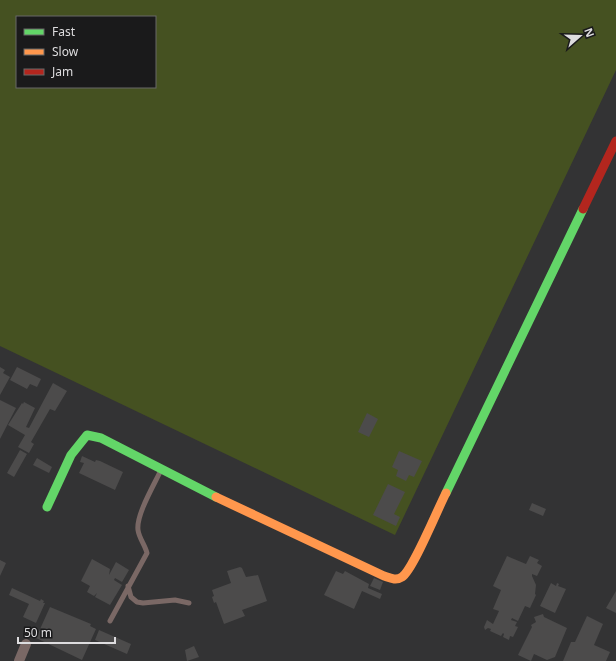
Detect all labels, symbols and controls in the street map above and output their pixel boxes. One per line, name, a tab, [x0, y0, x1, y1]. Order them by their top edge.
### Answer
legend	[16, 16, 156, 88]
north arrow	[560, 16, 600, 56]
text: Fast	[52, 23, 76, 40]
text: N	[581, 26, 598, 39]
text: Slow	[52, 43, 79, 60]
text: Jam	[51, 63, 73, 80]
scale bar	[18, 619, 115, 645]
text: 50 m	[24, 624, 52, 641]

